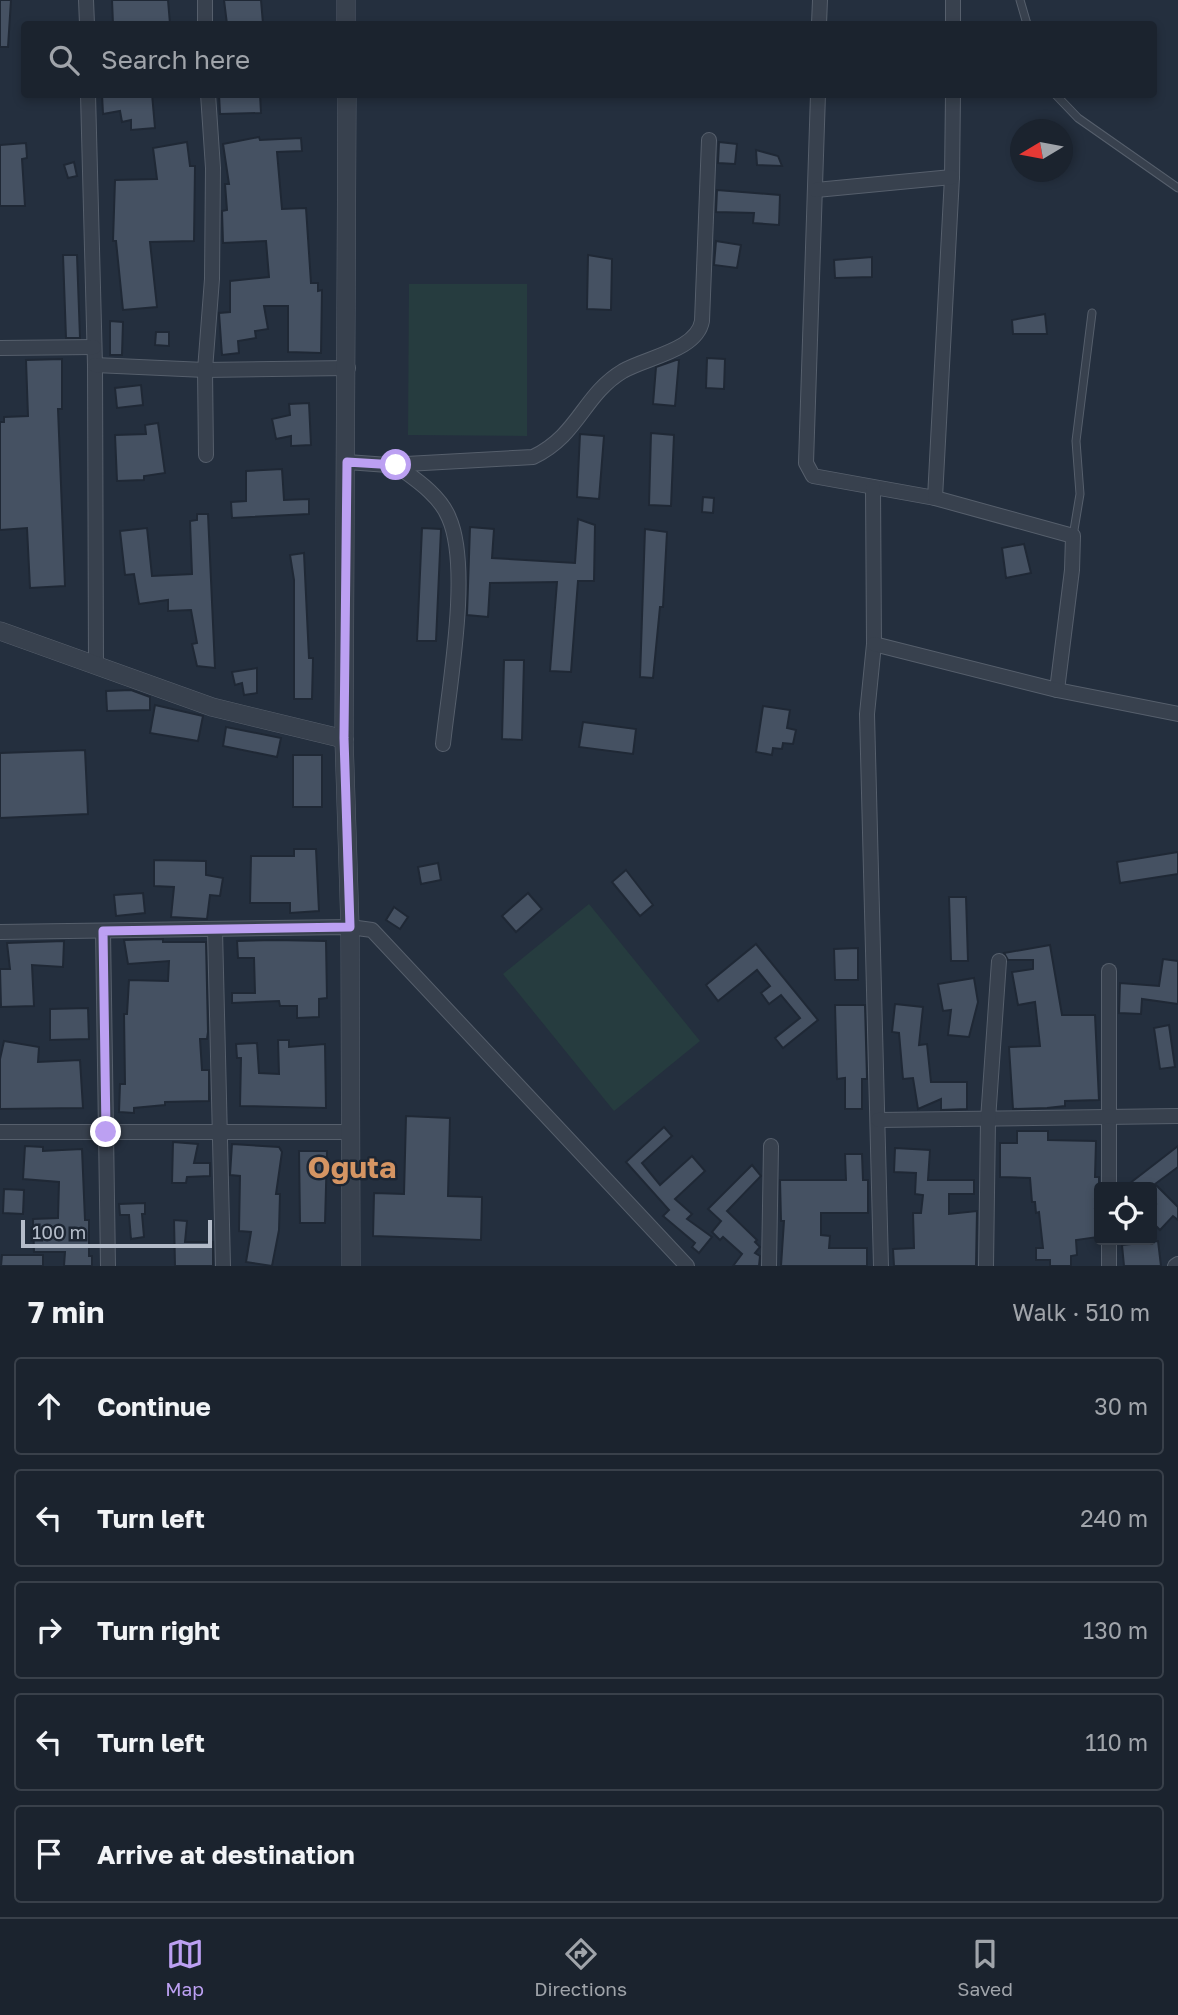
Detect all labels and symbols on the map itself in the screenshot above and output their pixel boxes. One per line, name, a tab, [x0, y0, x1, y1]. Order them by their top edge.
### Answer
north arrow	[1010, 119, 1073, 182]
route start	[380, 449, 411, 480]
route end	[90, 1116, 121, 1147]
district label: Oguta	[308, 1149, 396, 1185]
scale bar	[21, 1217, 212, 1249]

